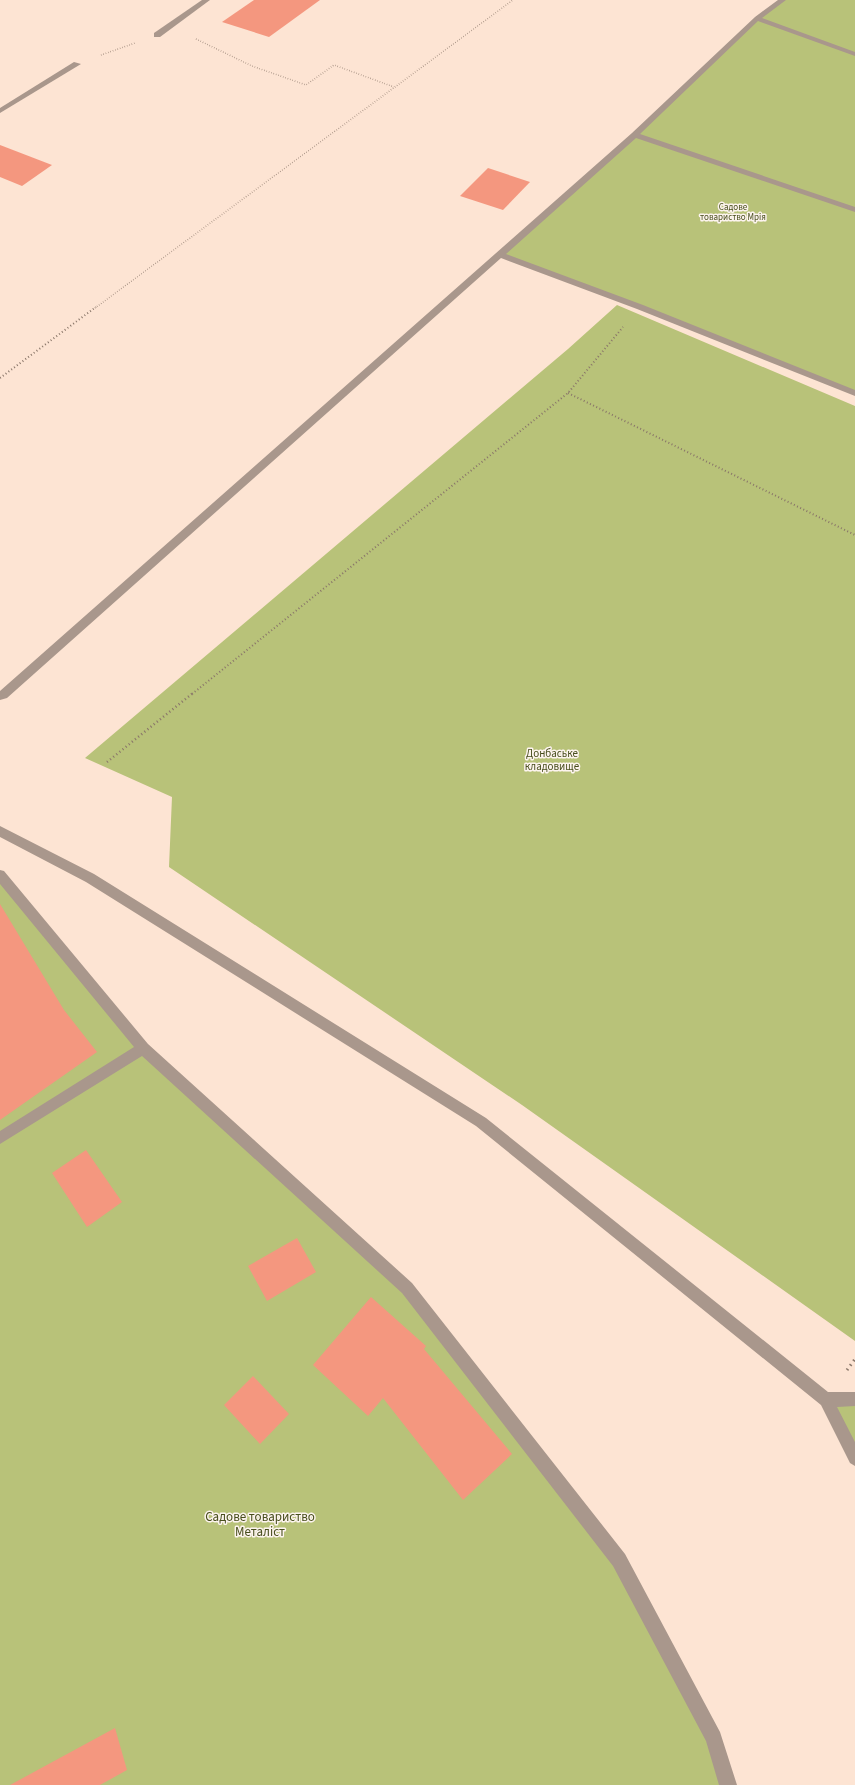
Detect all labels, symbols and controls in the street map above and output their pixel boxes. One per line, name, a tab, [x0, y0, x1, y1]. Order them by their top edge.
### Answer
park label: Садове товариство Мрія	[700, 201, 766, 224]
park label: Донбаське кладовище	[525, 746, 580, 774]
park label: Садове товариство Металіст	[205, 1508, 315, 1541]

